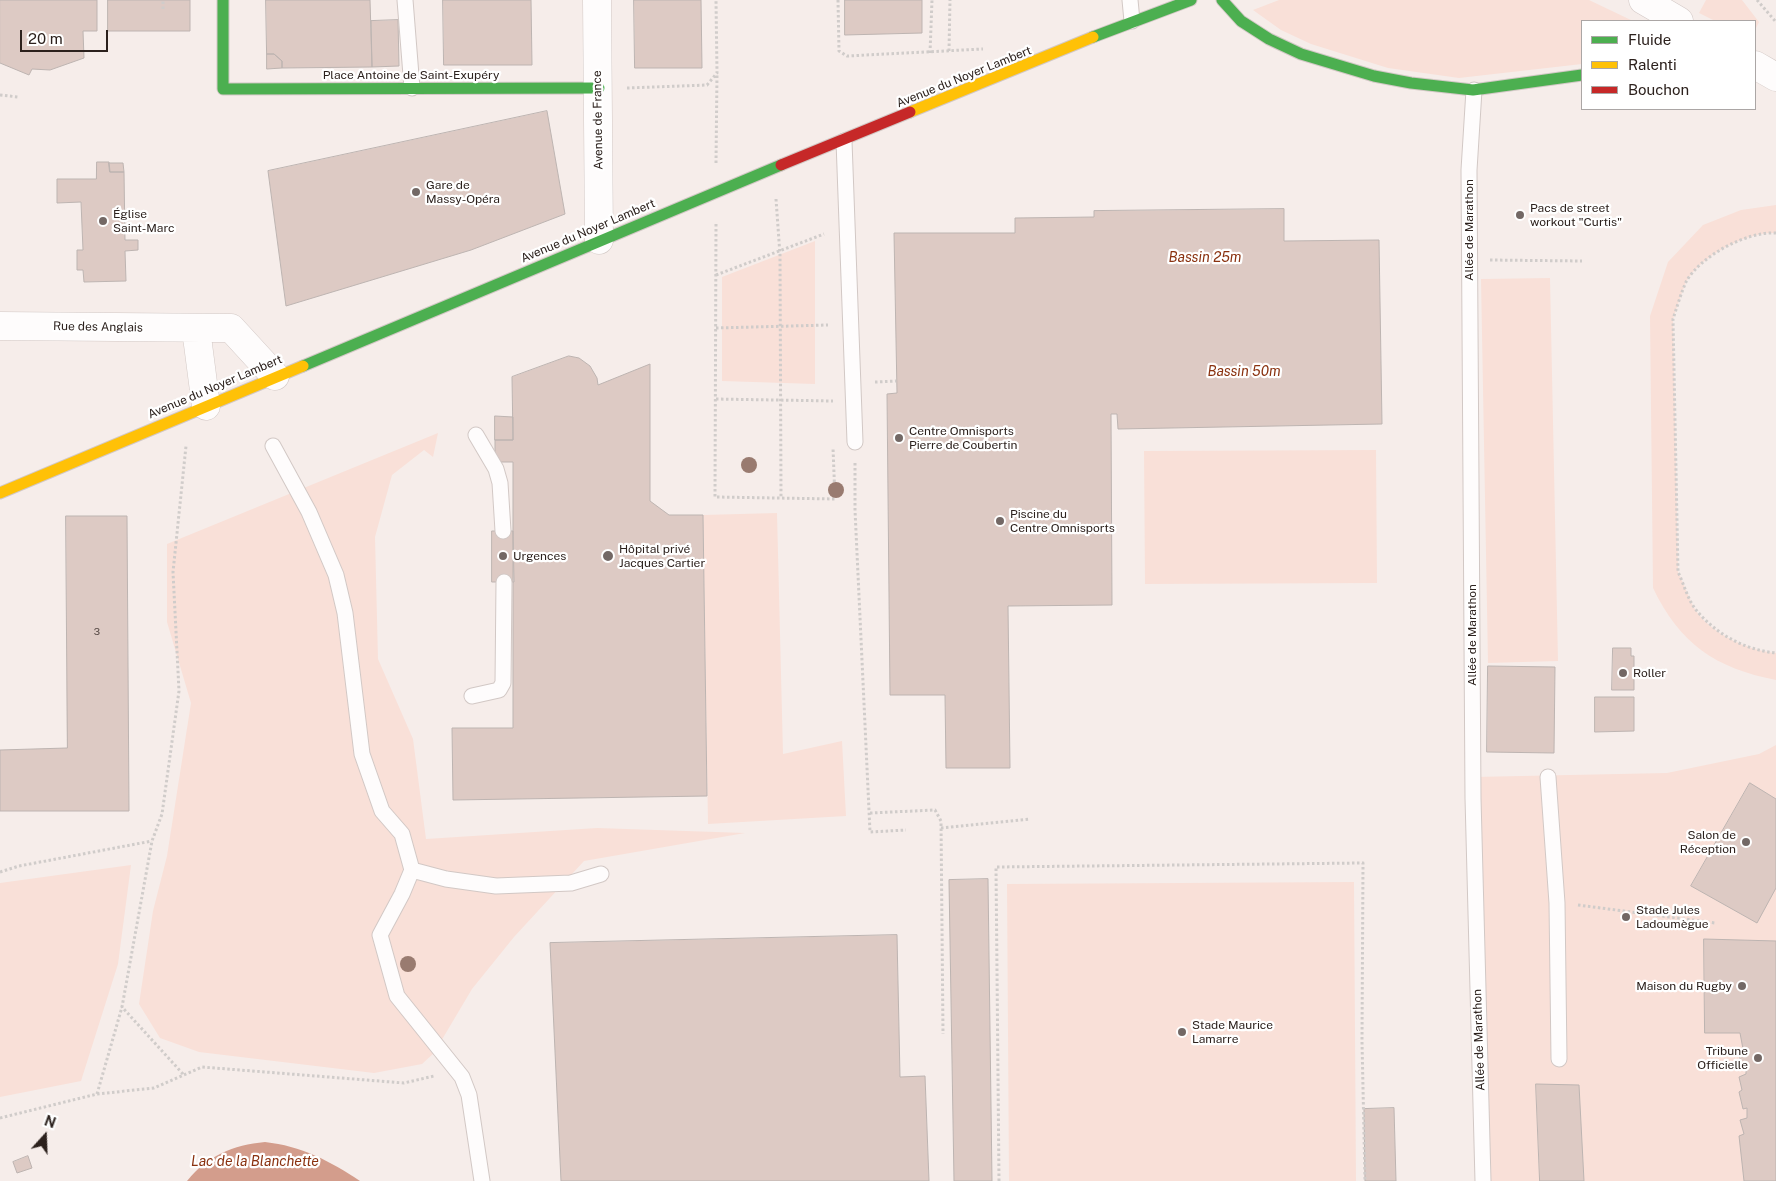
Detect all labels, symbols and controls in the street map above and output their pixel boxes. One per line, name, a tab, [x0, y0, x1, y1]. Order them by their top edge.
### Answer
scale bar	[22, 20, 110, 52]
legend	[1581, 20, 1756, 110]
text: 20 m	[28, 30, 63, 47]
text: Fluide	[1628, 31, 1671, 48]
street label: Avenue du Noyer Lambert	[894, 43, 1034, 111]
text: Ralenti	[1628, 56, 1677, 73]
street label: Place Antoine de Saint-Exupéry	[323, 68, 499, 82]
street label: Avenue de France	[590, 70, 606, 170]
text: Bouchon	[1628, 81, 1689, 98]
place label: Gare de Massy-Opéra	[426, 178, 500, 206]
street label: Allée de Marathon	[1462, 179, 1476, 281]
marker: Gare de Massy-Opéra	[410, 186, 422, 198]
street label: Avenue du Noyer Lambert	[519, 196, 657, 266]
place label: Pacs de street workout "Curtis"	[1530, 201, 1622, 229]
place label: Église Saint-Marc	[113, 207, 175, 235]
marker: Pacs de street workout "Curtis"	[1514, 209, 1526, 221]
marker: Église Saint-Marc	[97, 215, 109, 227]
water label: Bassin 25m	[1169, 250, 1241, 266]
street label: Rue des Anglais	[53, 319, 143, 335]
street label: Avenue du Noyer Lambert	[146, 352, 284, 422]
water label: Bassin 50m	[1207, 364, 1281, 380]
place label: Centre Omnisports Pierre de Coubertin	[909, 424, 1017, 452]
marker: Centre Omnisports Pierre de Coubertin	[893, 432, 905, 444]
place label: Piscine du Centre Omnisports	[1010, 507, 1115, 535]
marker: Piscine du Centre Omnisports	[994, 515, 1006, 527]
place label: Hôpital privé Jacques Cartier	[619, 542, 705, 570]
place label: Urgences	[513, 549, 566, 563]
marker: Hôpital privé Jacques Cartier	[601, 549, 615, 563]
marker: Urgences	[497, 550, 509, 562]
street label: Allée de Marathon	[1465, 584, 1479, 686]
house number: 3	[94, 626, 100, 638]
place label: Roller	[1633, 666, 1666, 680]
marker: Roller	[1617, 667, 1629, 679]
place label: Salon de Réception	[1680, 828, 1736, 856]
marker: Salon de Réception	[1740, 836, 1752, 848]
place label: Stade Jules Ladoumègue	[1636, 903, 1709, 931]
marker: Stade Jules Ladoumègue	[1620, 911, 1632, 923]
place label: Maison du Rugby	[1636, 979, 1732, 993]
marker: Maison du Rugby	[1736, 980, 1748, 992]
street label: Allée de Marathon	[1470, 989, 1488, 1091]
place label: Stade Maurice Lamarre	[1192, 1018, 1273, 1046]
marker: Stade Maurice Lamarre	[1176, 1026, 1188, 1038]
place label: Tribune Officielle	[1697, 1044, 1748, 1072]
marker: Tribune Officielle	[1752, 1052, 1764, 1064]
north arrow	[20, 1111, 70, 1161]
text: N	[42, 1113, 58, 1131]
water label: Lac de la Blanchette	[191, 1154, 319, 1170]

